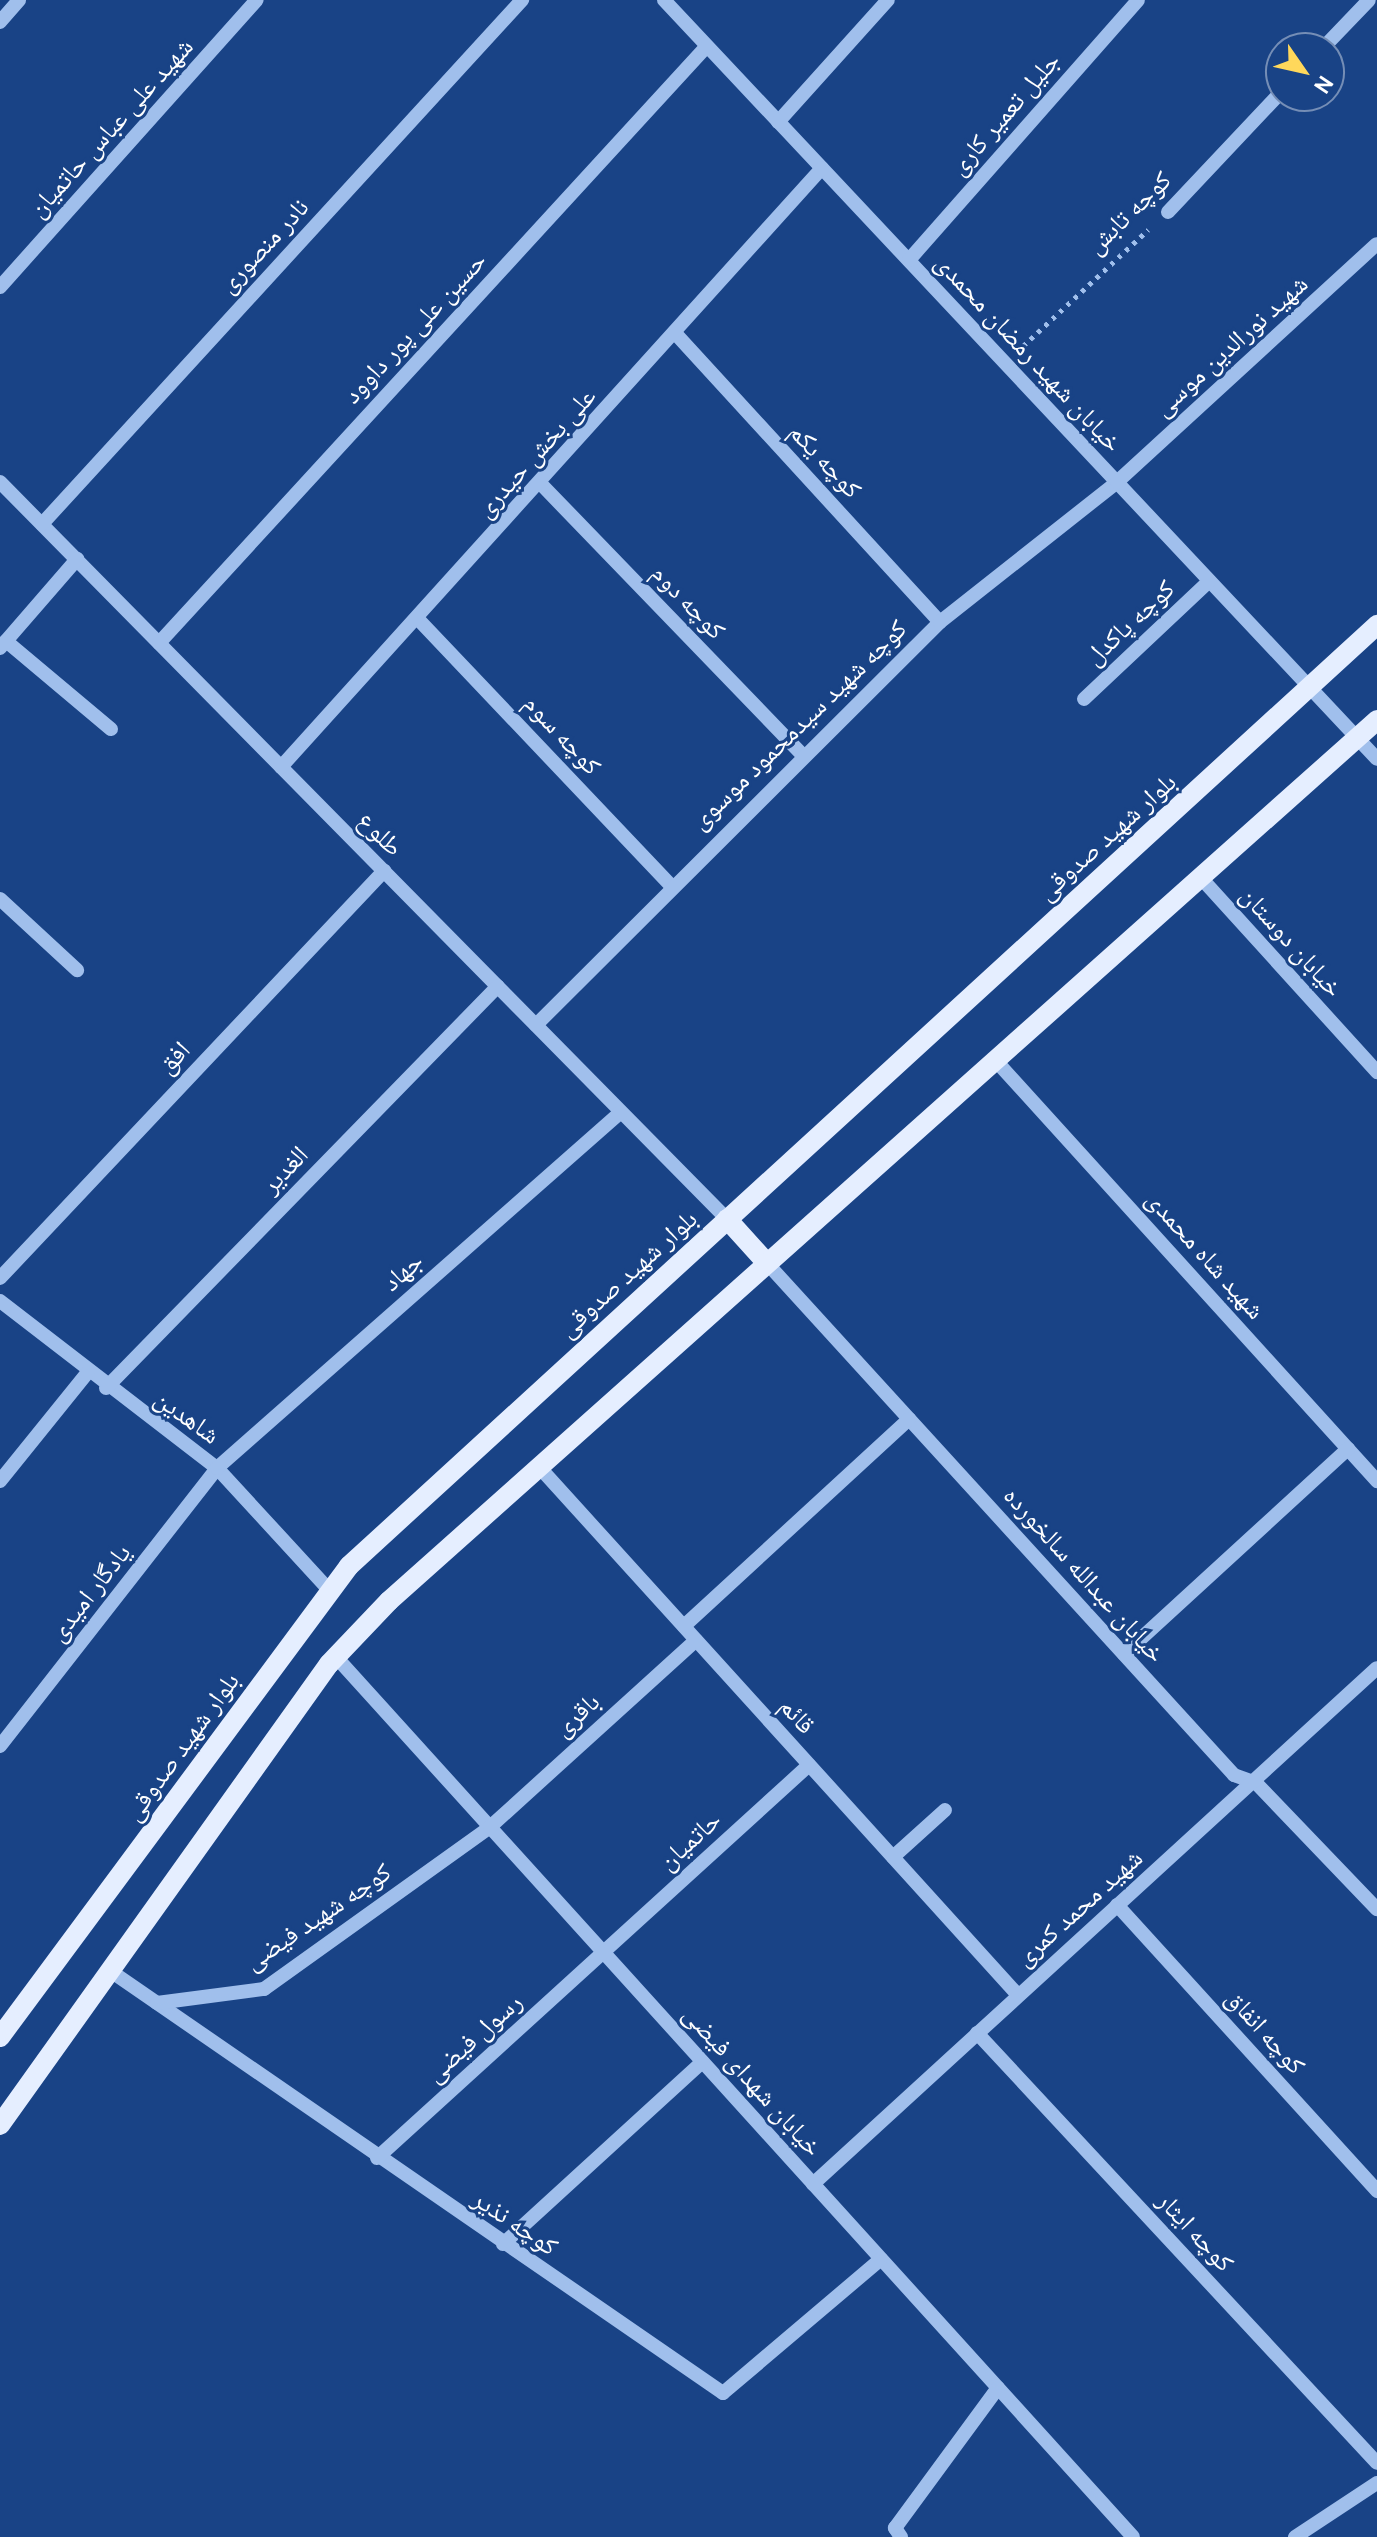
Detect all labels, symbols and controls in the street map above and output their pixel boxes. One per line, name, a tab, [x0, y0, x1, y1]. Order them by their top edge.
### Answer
street label: شهید علی عباس حاتمیان	[22, 32, 200, 224]
north arrow	[1265, 32, 1345, 112]
street label: جلیل تعمیر کاری	[943, 46, 1067, 182]
text: N	[1308, 71, 1339, 99]
street label: کوچه تابش	[1080, 165, 1178, 261]
street label: نادر منصوری	[212, 192, 316, 300]
street label: حسین علی پور داوود	[337, 246, 493, 410]
street label: خیابان شهید رمضان محمدی	[928, 247, 1128, 459]
street label: شهید نورالدین موسی	[1147, 269, 1315, 423]
street label: علی بخش حیدری	[469, 382, 603, 524]
street label: کوچه یکم	[782, 417, 868, 505]
street label: کوچه دوم	[645, 558, 731, 646]
street label: کوچه پاکدل	[1079, 574, 1181, 672]
street label: کوچه شهید سیدمحمود موسوی	[684, 614, 914, 836]
street label: کوچه سوم	[517, 688, 607, 782]
street label: بلوار شهید صدوقی	[1031, 767, 1183, 907]
street label: طلوع	[351, 805, 409, 863]
street label: خیابان دوستان	[1233, 880, 1349, 1004]
street label: افق	[151, 1035, 197, 1081]
street label: الغدیر	[255, 1140, 315, 1200]
street label: شهید شاه محمدی	[1139, 1184, 1271, 1326]
street label: بلوار شهید صدوقی	[552, 1204, 704, 1344]
street label: جهاد	[376, 1246, 430, 1298]
street label: شاهدین	[148, 1383, 226, 1451]
street label: خیابان عبدالله سالخورده	[997, 1481, 1171, 1669]
street label: یادگار امیدی	[42, 1538, 138, 1648]
street label: بلوار شهید صدوقی	[118, 1667, 246, 1827]
street label: باقری	[548, 1686, 606, 1744]
street label: قائم	[773, 1691, 821, 1741]
street label: حاتمیان	[652, 1805, 728, 1877]
street label: شهید محمد کمری	[1009, 1843, 1149, 1973]
street label: کوچه شهید فیضی	[239, 1857, 397, 1977]
street label: کوچه انفاق	[1219, 1983, 1311, 2081]
street label: رسول فیضی	[419, 1987, 529, 2089]
street label: خیابان شهدای فیضی	[676, 1999, 828, 2163]
street label: کوچه نذیر	[466, 2183, 564, 2263]
street label: کوچه ایثار	[1150, 2185, 1240, 2279]

